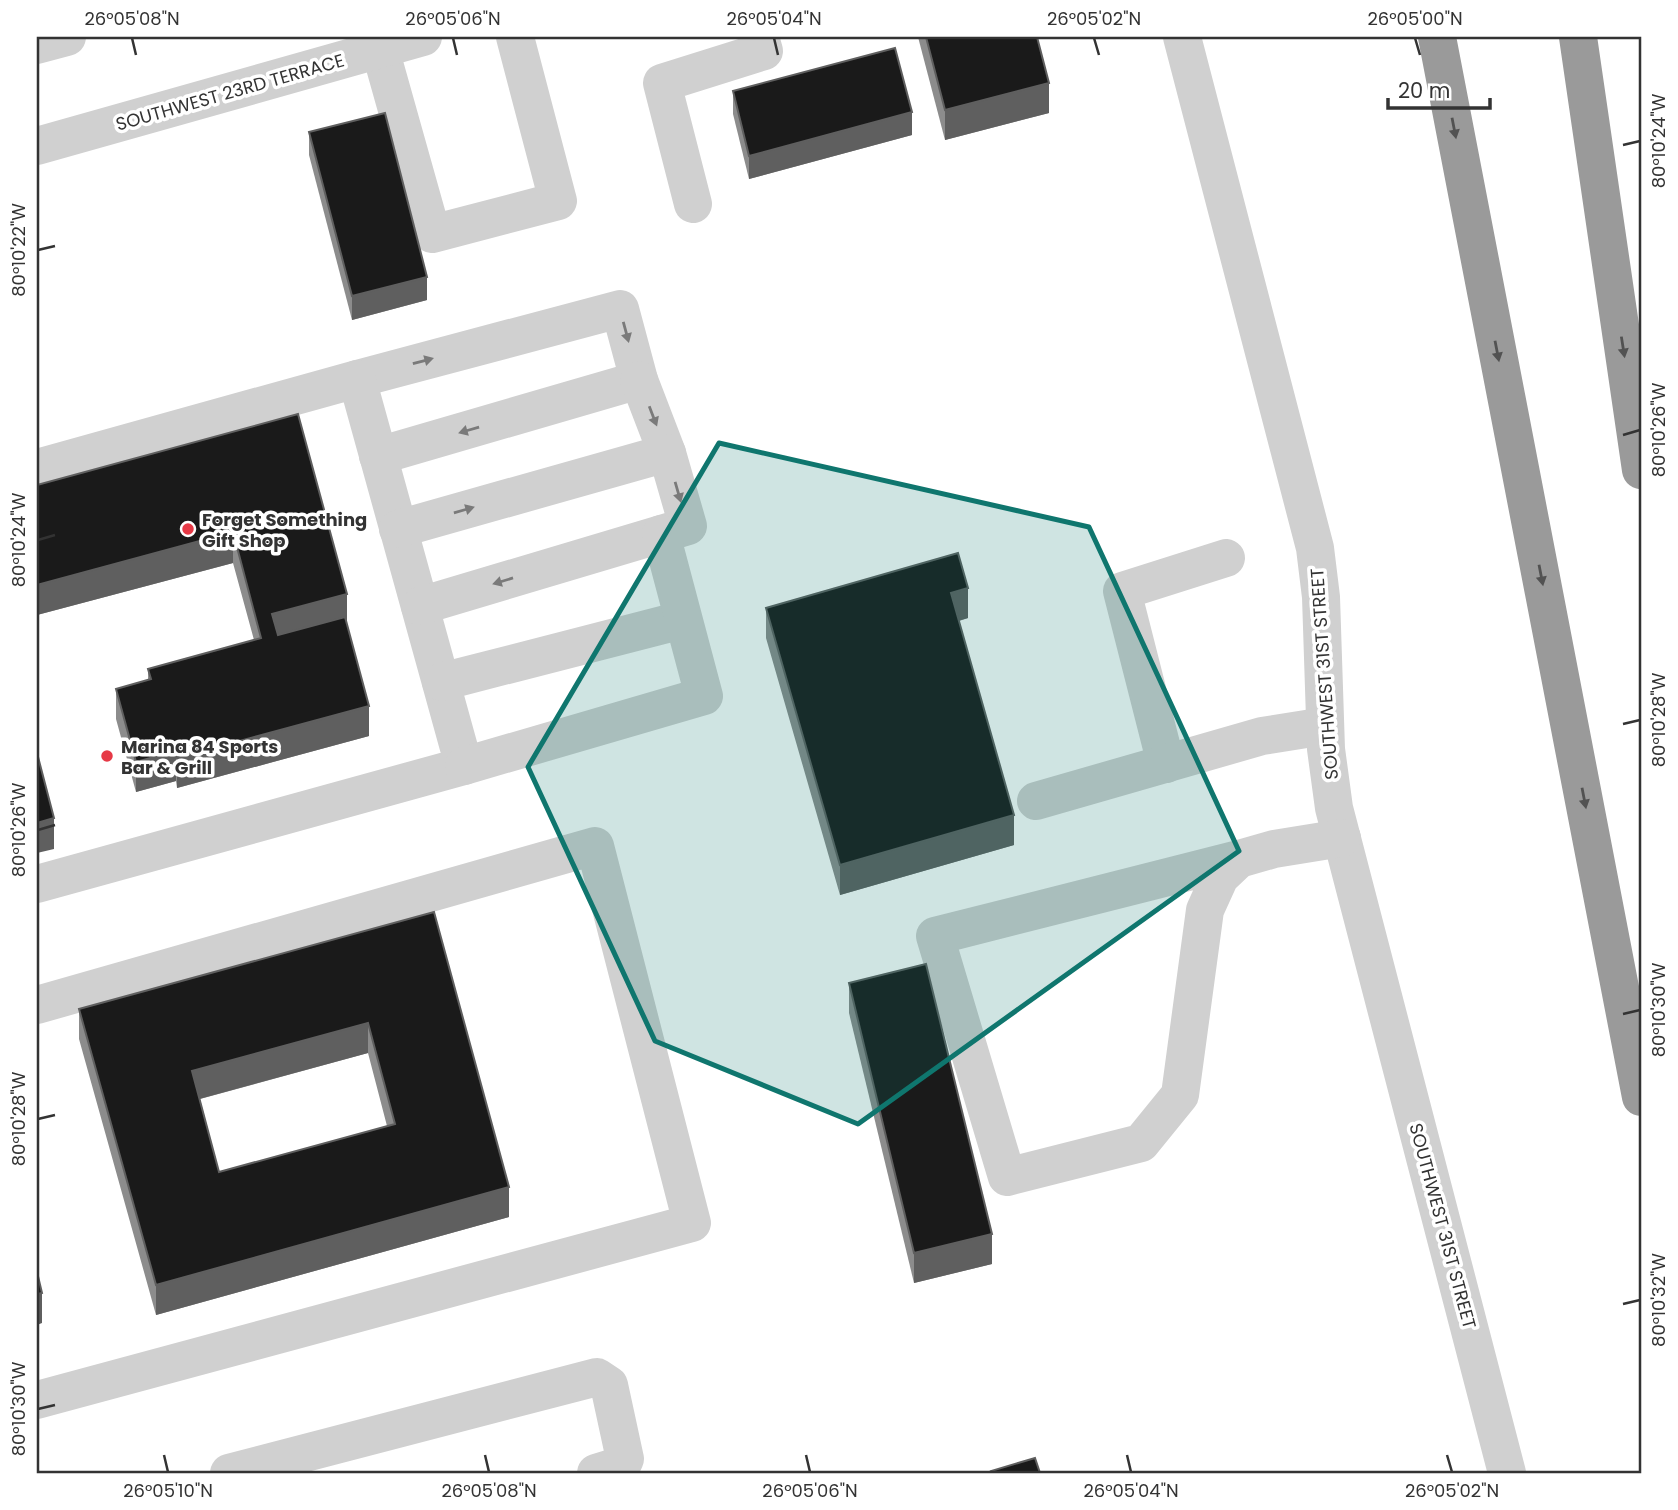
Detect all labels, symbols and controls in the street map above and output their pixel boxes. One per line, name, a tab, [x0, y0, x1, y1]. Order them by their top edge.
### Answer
text: 26°05'08"N	[84, 6, 180, 31]
text: 26°05'06"N	[405, 6, 501, 31]
text: 26°05'04"N	[726, 6, 822, 31]
text: 26°05'02"N	[1047, 6, 1141, 31]
text: 26°05'00"N	[1367, 6, 1463, 31]
street label: SOUTHWEST 23RD TERRACE	[113, 47, 347, 137]
scale bar	[1388, 66, 1489, 110]
text: 20 m	[1398, 76, 1451, 105]
text: 80°10'24"W	[1646, 93, 1671, 188]
one-way arrow	[1449, 117, 1460, 139]
text: 80°10'22"W	[6, 203, 31, 297]
one-way arrow	[621, 321, 632, 343]
one-way arrow	[1618, 336, 1629, 358]
one-way arrow	[1492, 340, 1503, 362]
one-way arrow	[412, 355, 434, 366]
text: 80°10'26"W	[1646, 382, 1671, 477]
one-way arrow	[648, 406, 659, 427]
one-way arrow	[458, 425, 479, 435]
one-way arrow	[674, 482, 684, 503]
text: 80°10'24"W	[6, 492, 31, 587]
one-way arrow	[454, 505, 475, 515]
place label: Forget Something Gift Shop	[202, 507, 367, 553]
marker: Forget Something Gift Shop	[180, 521, 196, 537]
one-way arrow	[1535, 564, 1546, 586]
street label: SOUTHWEST 31ST STREET	[1304, 567, 1344, 781]
one-way arrow	[493, 576, 514, 586]
text: 80°10'28"W	[1646, 672, 1671, 767]
place label: Marina 84 Sports Bar & Grill	[121, 734, 278, 780]
marker: Marina 84 Sports Bar & Grill	[99, 748, 115, 764]
text: 80°10'26"W	[6, 782, 31, 877]
one-way arrow	[1578, 787, 1589, 809]
text: 80°10'30"W	[1646, 962, 1671, 1057]
text: 80°10'28"W	[6, 1071, 31, 1166]
street label: SOUTHWEST 31ST STREET	[1404, 1120, 1483, 1332]
text: 80°10'32"W	[1646, 1253, 1671, 1347]
text: 80°10'30"W	[6, 1361, 31, 1456]
text: 26°05'10"N	[123, 1478, 213, 1503]
text: 26°05'08"N	[441, 1478, 537, 1503]
text: 26°05'06"N	[762, 1478, 858, 1503]
text: 26°05'04"N	[1083, 1478, 1179, 1503]
text: 26°05'02"N	[1405, 1478, 1499, 1503]

